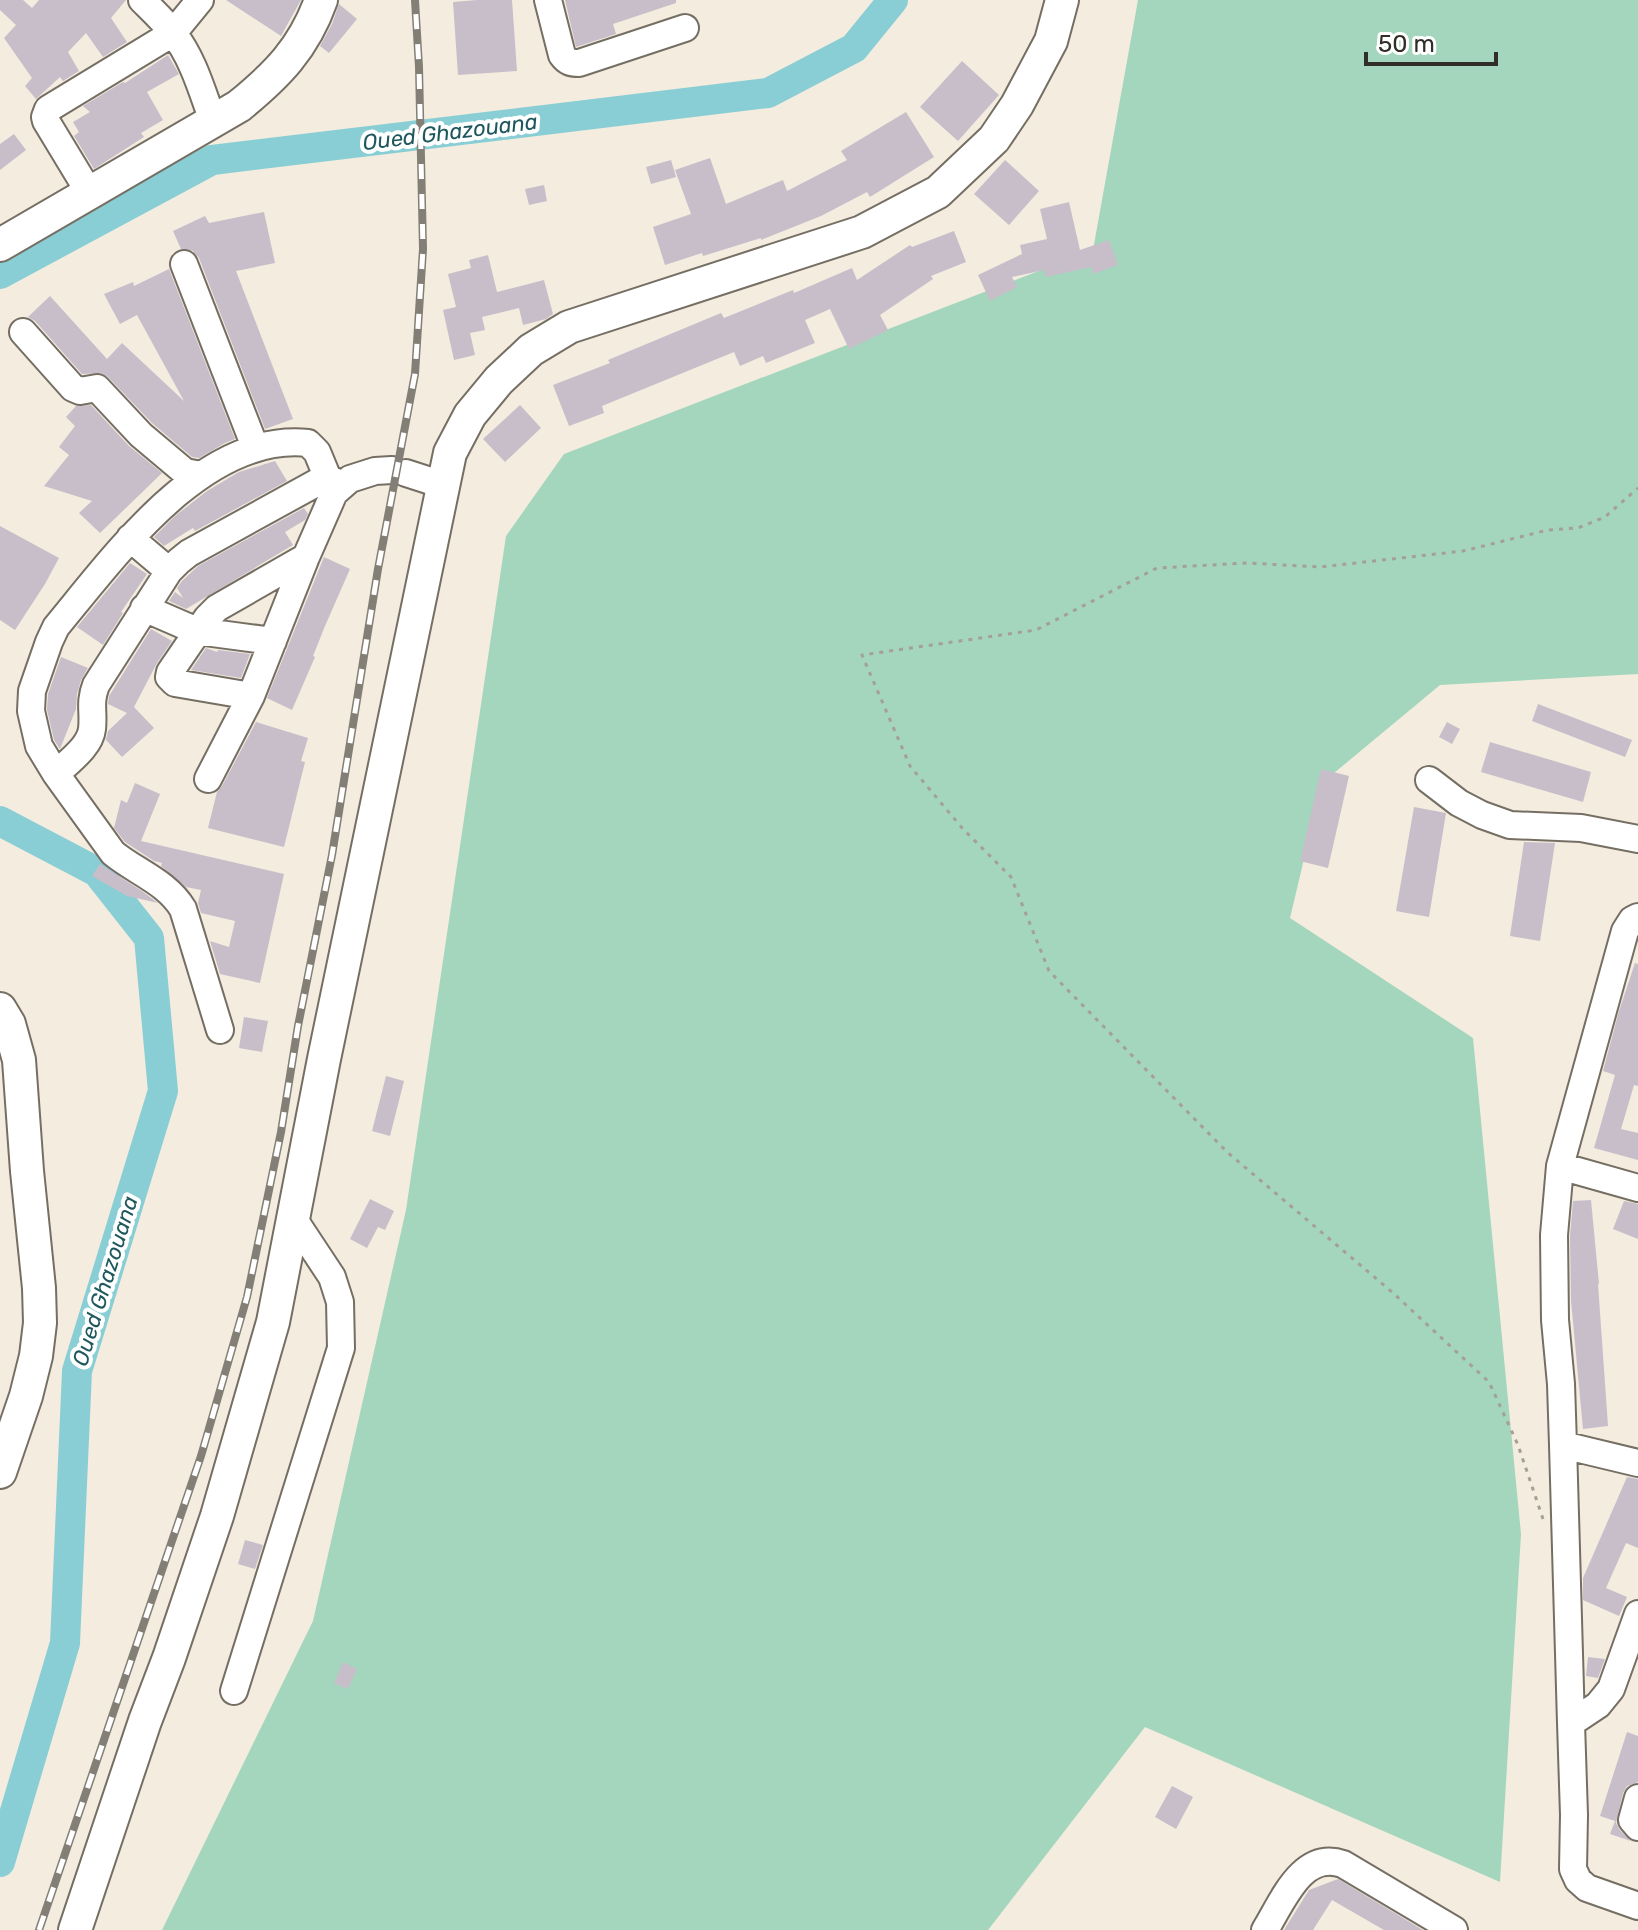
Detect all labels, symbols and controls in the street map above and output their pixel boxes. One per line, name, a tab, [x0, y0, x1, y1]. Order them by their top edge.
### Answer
scale bar	[1366, 16, 1496, 66]
text: 50 m	[1378, 30, 1435, 58]
water label: Oued Ghazouana	[361, 108, 539, 156]
water label: Oued Ghazouana	[66, 1193, 144, 1369]

